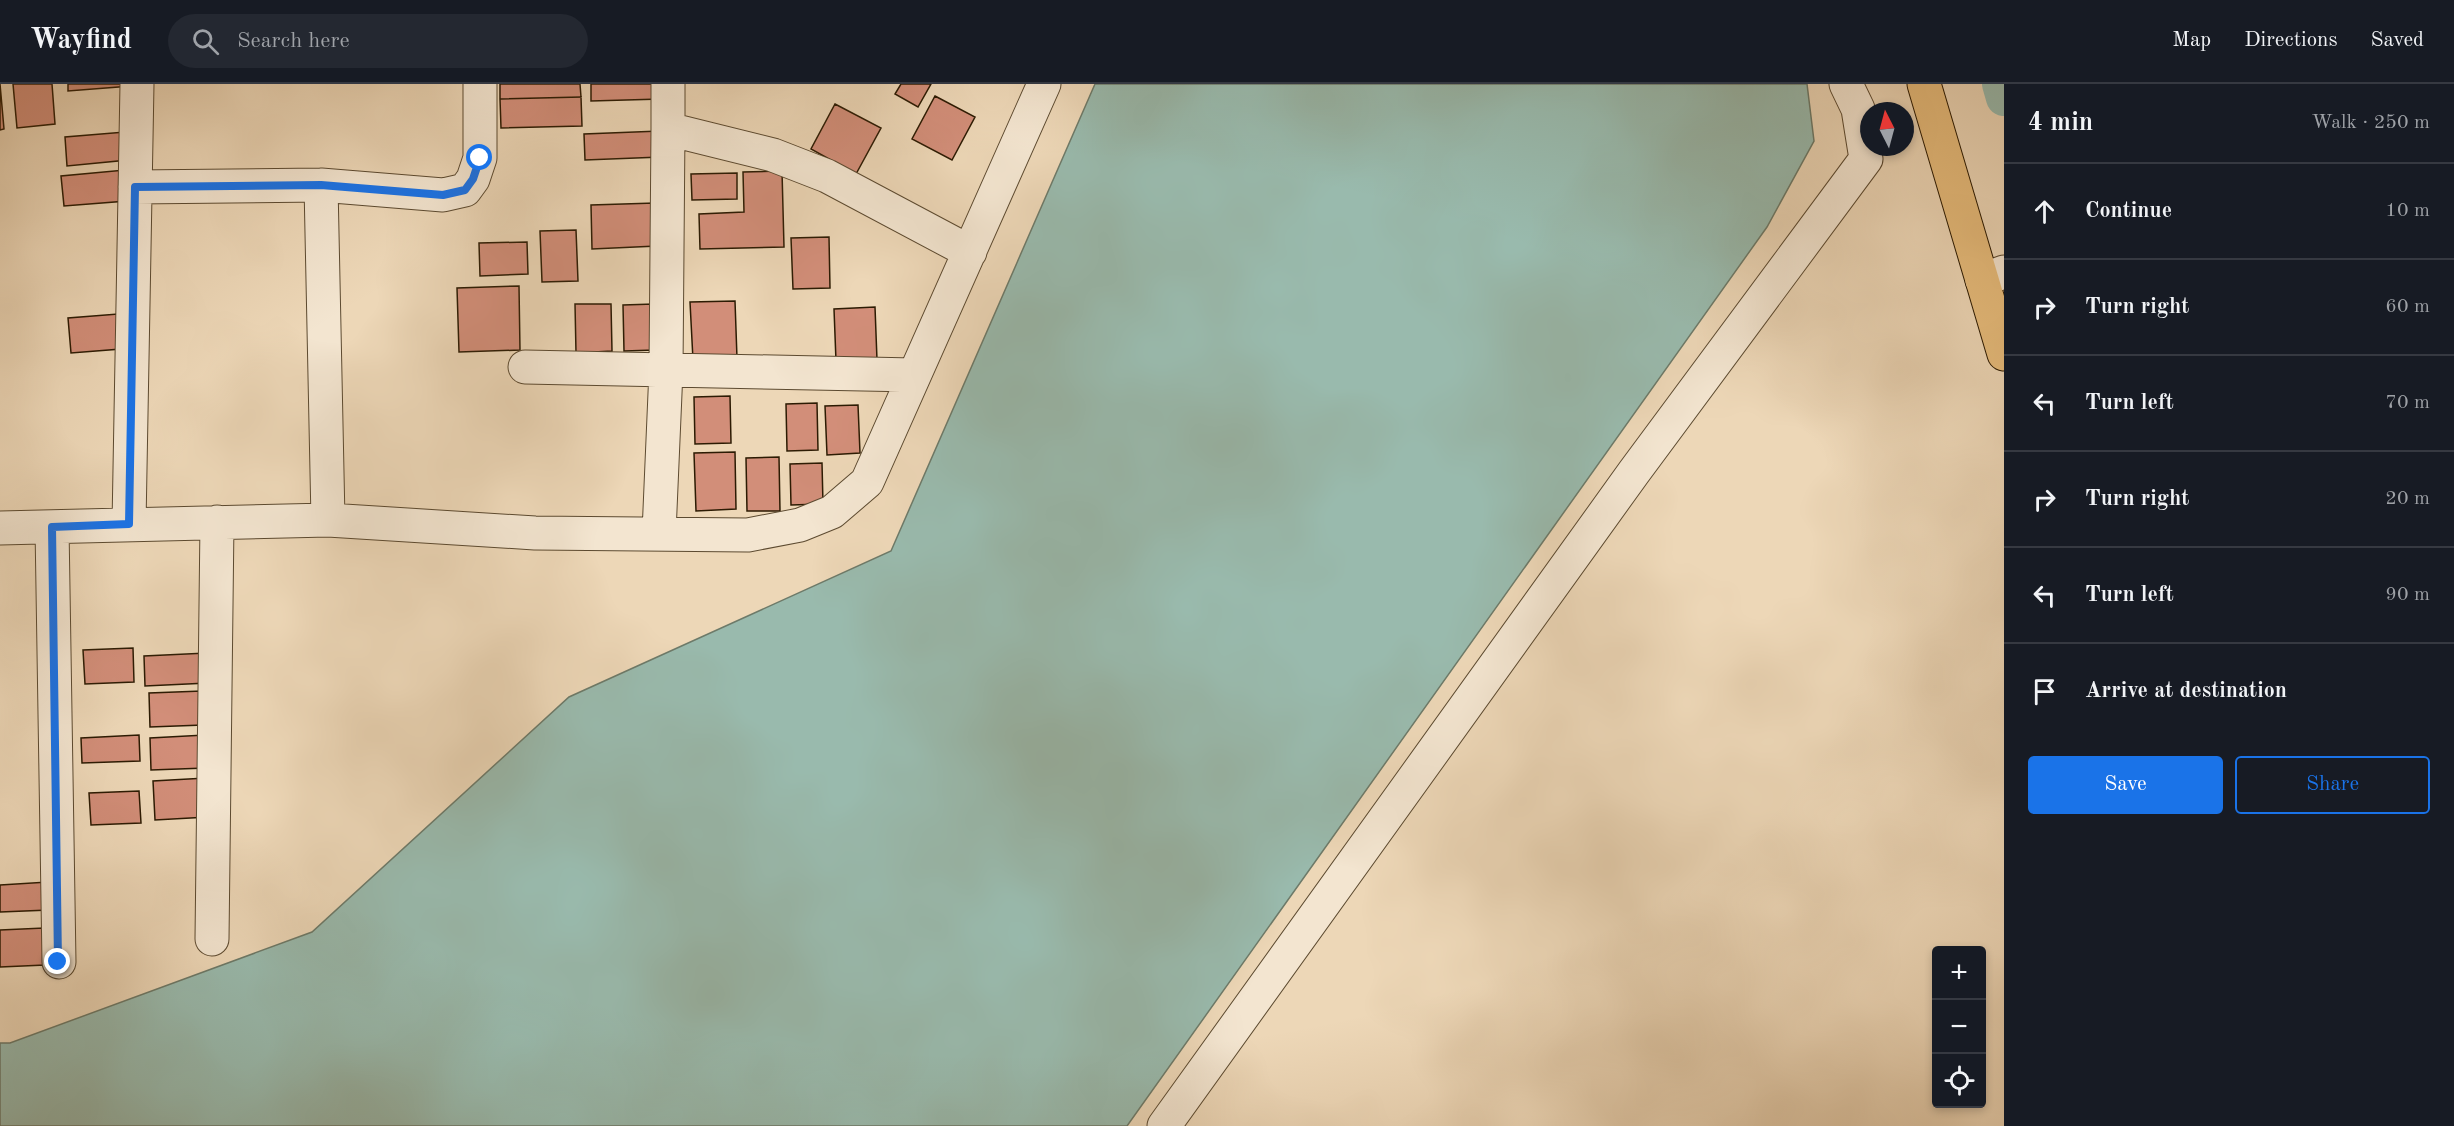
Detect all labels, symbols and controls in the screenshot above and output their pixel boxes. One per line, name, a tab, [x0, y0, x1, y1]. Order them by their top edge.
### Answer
search box	[168, 14, 588, 68]
icon: search	[189, 25, 222, 58]
text: Wayfind	[30, 27, 132, 55]
text: Search here	[237, 30, 350, 52]
text: Map	[2172, 30, 2211, 51]
text: Directions	[2244, 30, 2338, 51]
text: Saved	[2371, 30, 2424, 51]
north arrow	[1860, 102, 1914, 156]
text: 4 min	[2028, 110, 2093, 136]
text: Walk · 250 m	[2311, 113, 2430, 133]
route start	[466, 144, 492, 170]
icon: ahead	[2028, 195, 2061, 228]
text: Continue	[2085, 200, 2172, 222]
text: 10 m	[2385, 201, 2430, 221]
icon: right	[2028, 291, 2061, 324]
text: Turn right	[2085, 296, 2189, 318]
text: 60 m	[2385, 297, 2430, 317]
icon: left	[2028, 387, 2061, 420]
text: Turn left	[2085, 392, 2174, 414]
text: 70 m	[2385, 393, 2430, 413]
icon: right	[2028, 483, 2061, 516]
text: Turn right	[2085, 488, 2189, 510]
text: 20 m	[2385, 489, 2430, 509]
icon: left	[2028, 579, 2061, 612]
text: Turn left	[2085, 584, 2174, 606]
text: 90 m	[2385, 585, 2430, 605]
icon: arrive	[2028, 675, 2061, 708]
text: Arrive at destination	[2085, 680, 2287, 702]
button: Save	[2028, 756, 2223, 814]
button: Share	[2235, 756, 2430, 814]
map controls	[1932, 946, 1986, 1108]
button: +	[1932, 946, 1986, 1000]
route end	[44, 948, 70, 974]
button: −	[1932, 1000, 1986, 1054]
button: locate	[1932, 1054, 1986, 1108]

